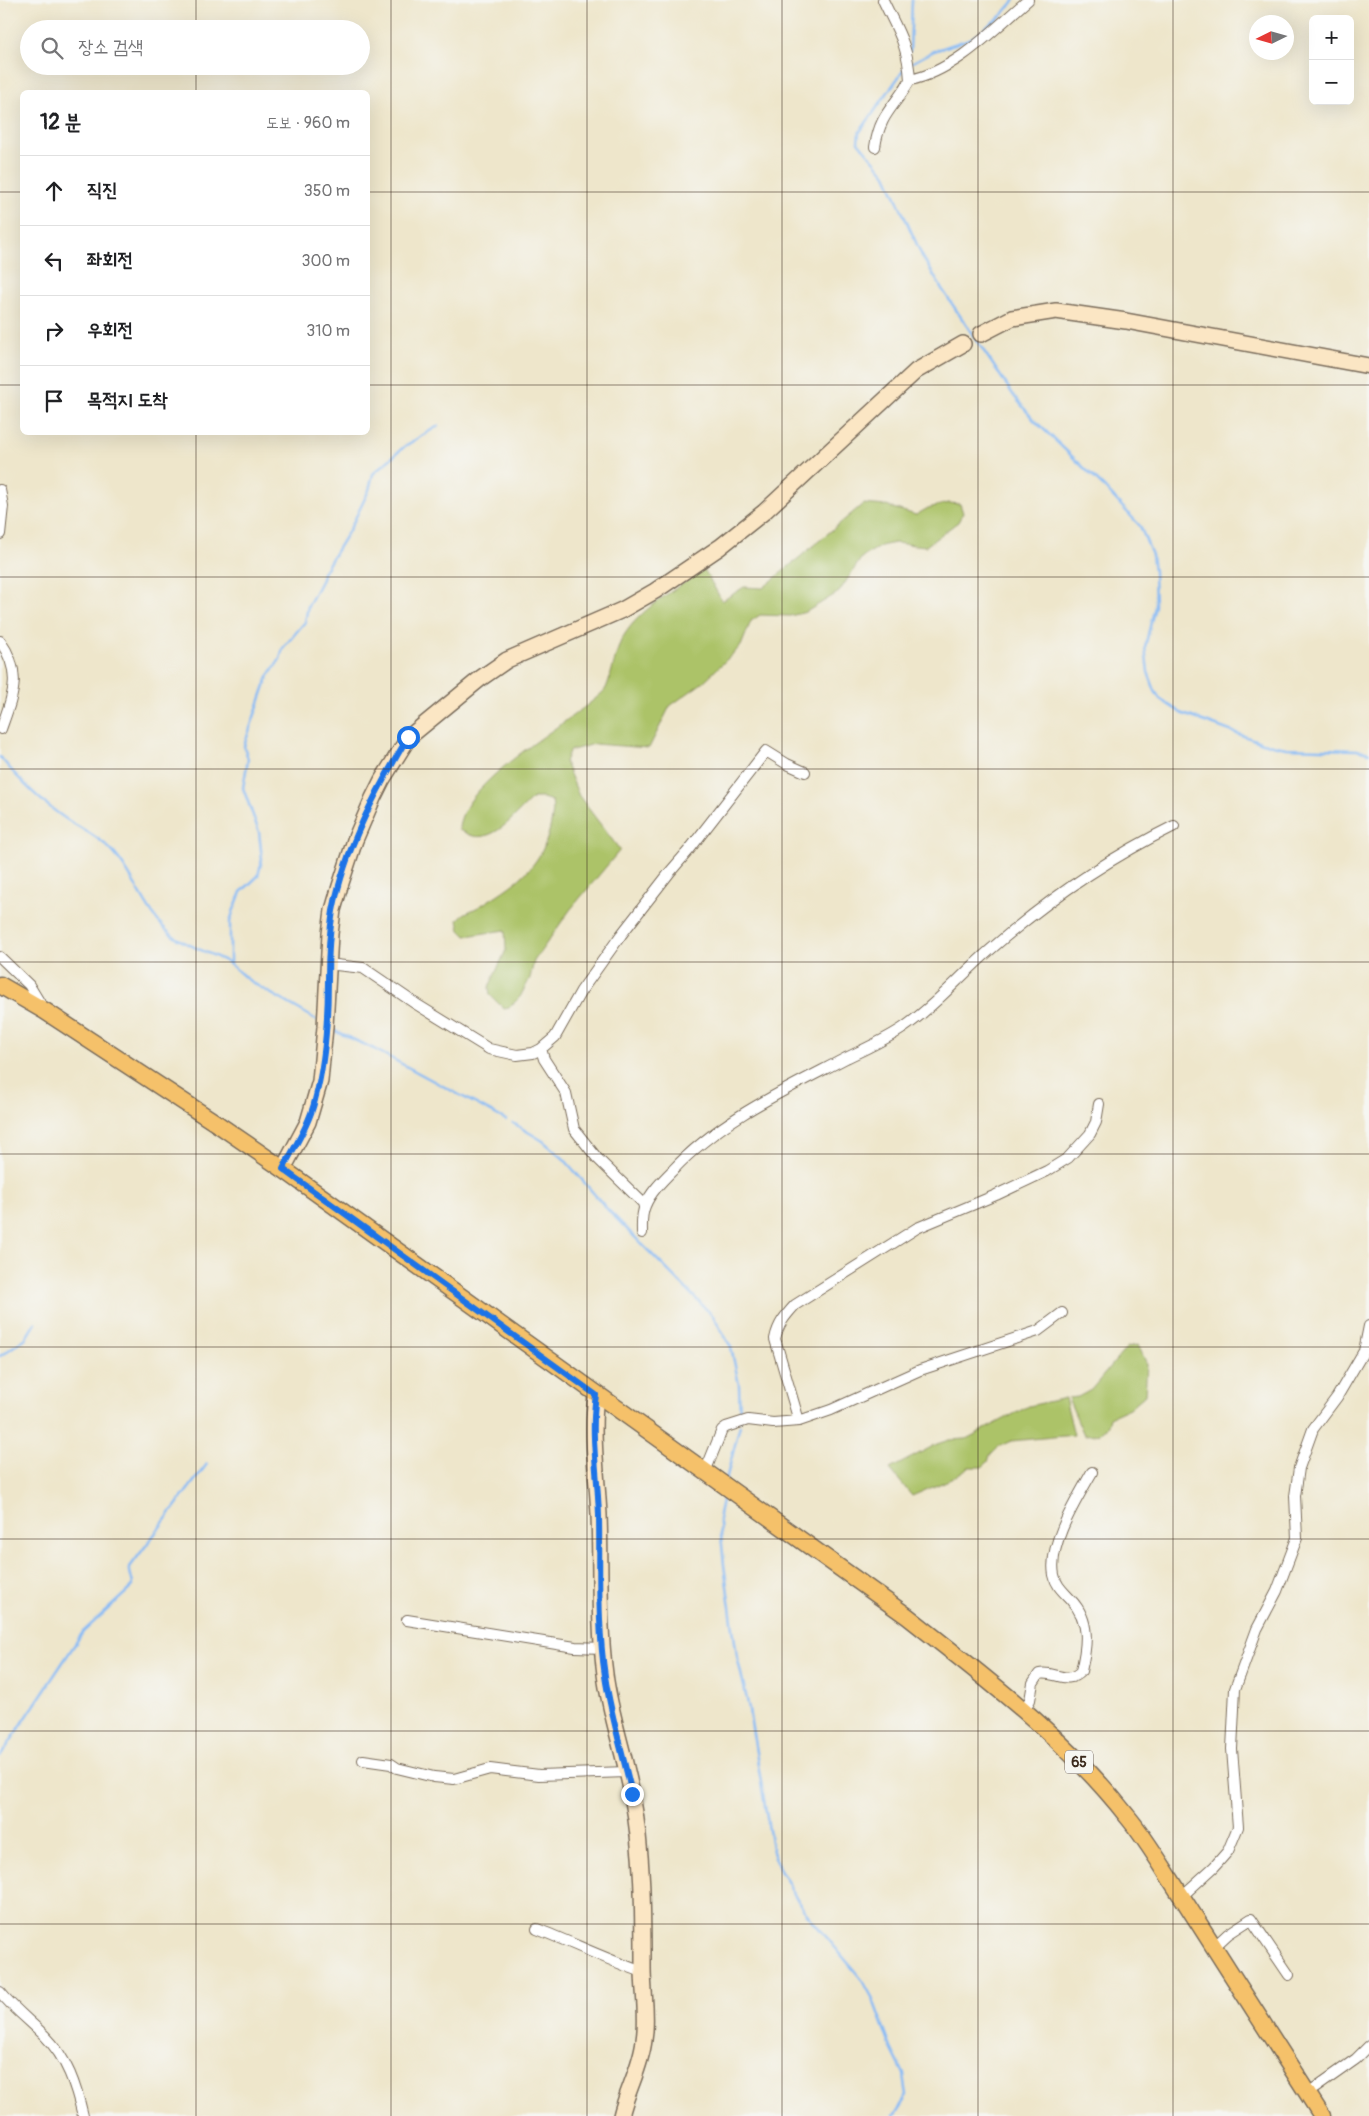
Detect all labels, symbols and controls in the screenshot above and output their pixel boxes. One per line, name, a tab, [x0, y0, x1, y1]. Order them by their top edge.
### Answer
north arrow	[1249, 15, 1294, 60]
map controls	[1309, 15, 1354, 105]
button: +	[1309, 15, 1354, 60]
search box	[20, 20, 370, 75]
icon: search	[38, 34, 66, 62]
text: 장소 검색	[78, 35, 143, 59]
button: −	[1309, 60, 1354, 105]
text: 12 분	[40, 109, 81, 136]
text: 도보 · 960 m	[266, 113, 350, 133]
icon: ahead	[40, 177, 68, 205]
text: 직진	[87, 178, 118, 202]
text: 350 m	[304, 181, 350, 201]
icon: left	[40, 247, 68, 275]
text: 좌회전	[87, 248, 133, 272]
text: 300 m	[302, 251, 350, 271]
icon: right	[40, 317, 68, 345]
text: 우회전	[87, 318, 133, 342]
text: 310 m	[306, 321, 350, 341]
icon: arrive	[40, 387, 68, 415]
text: 목적지 도착	[87, 388, 168, 412]
route start	[397, 726, 420, 749]
road number: 65	[1065, 1750, 1093, 1774]
route end	[621, 1783, 644, 1806]

